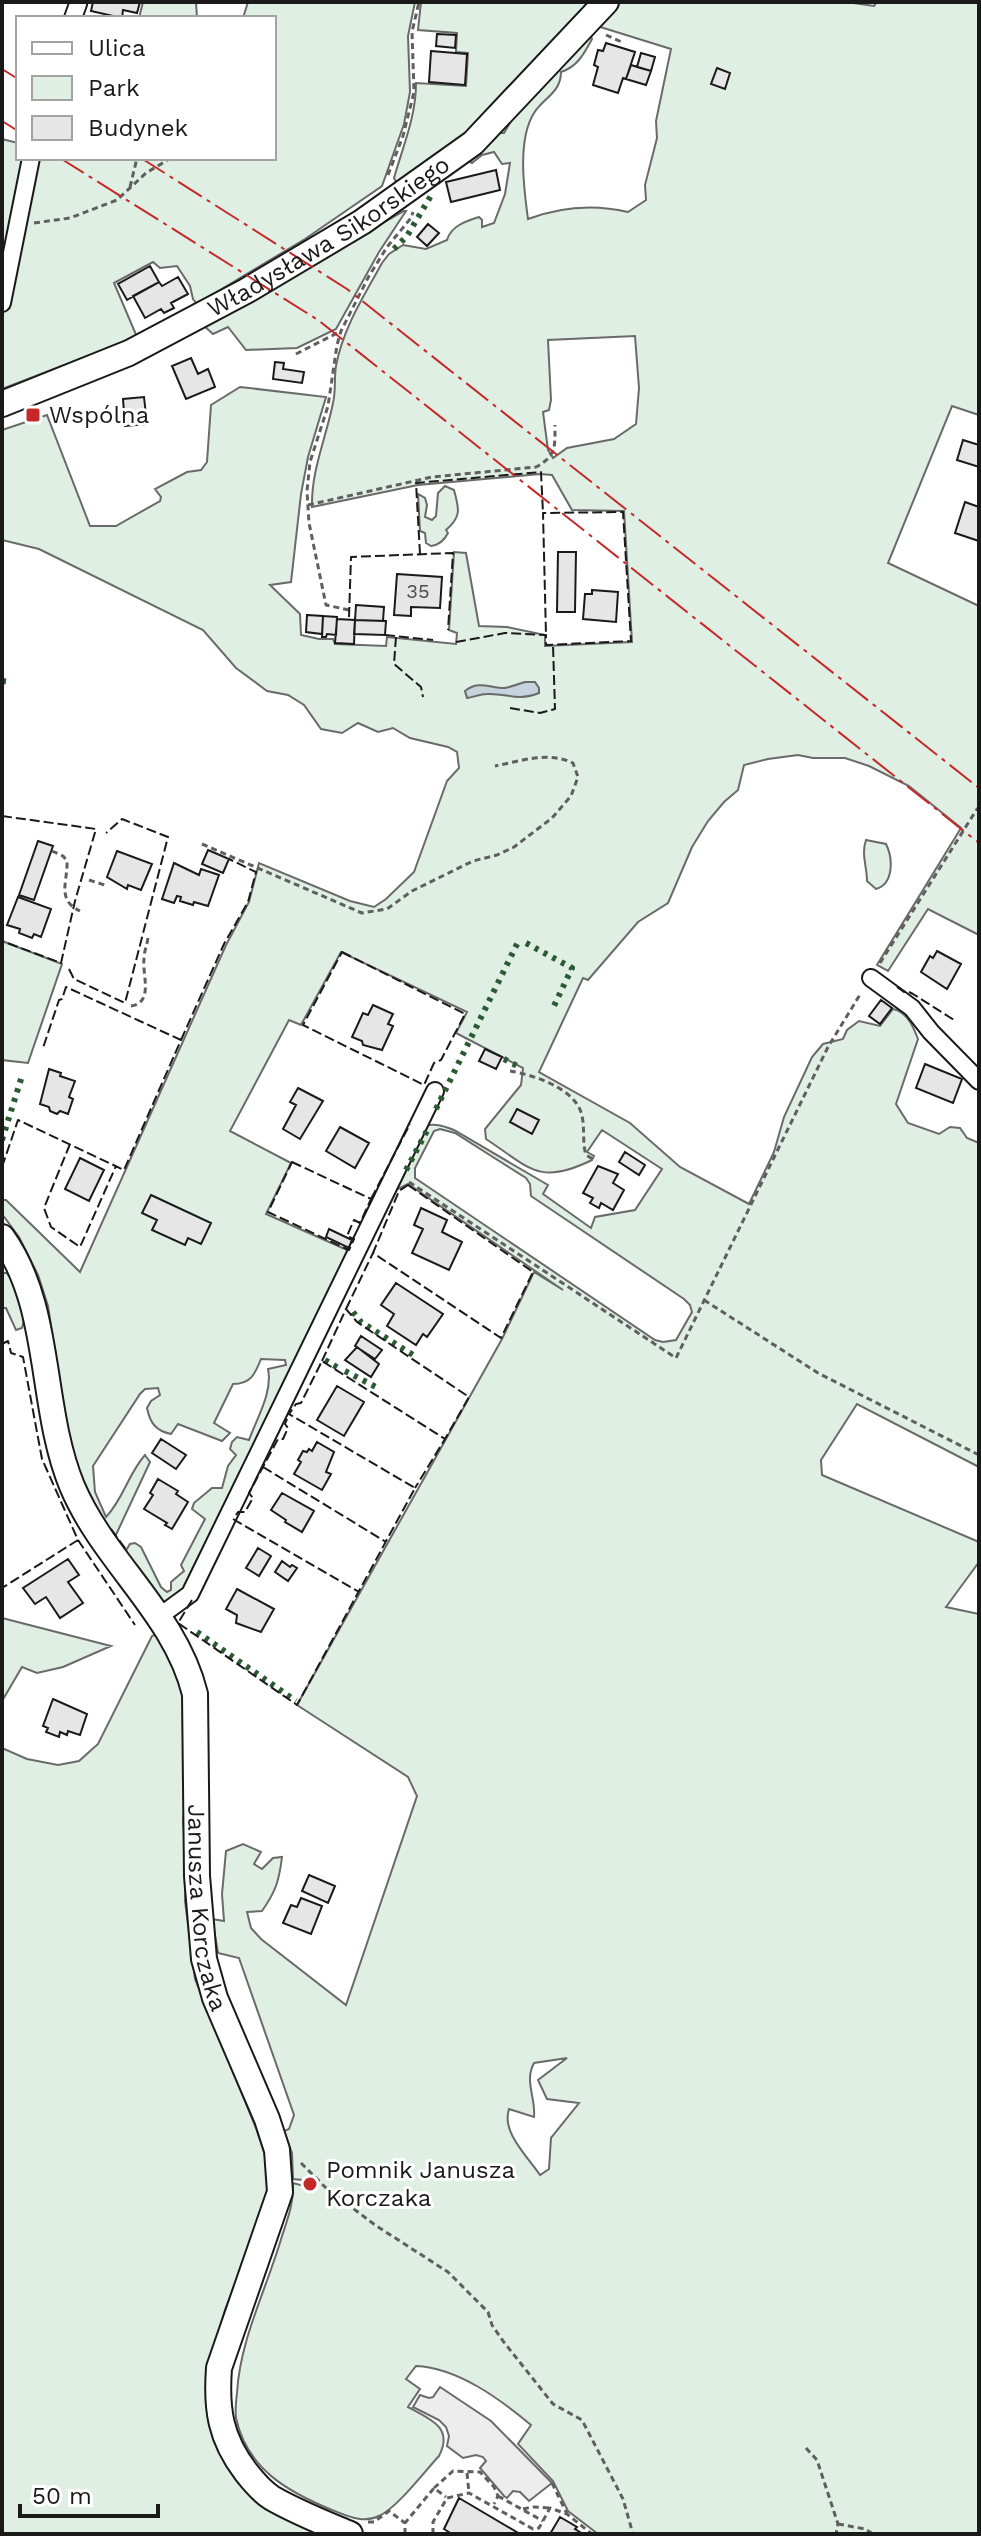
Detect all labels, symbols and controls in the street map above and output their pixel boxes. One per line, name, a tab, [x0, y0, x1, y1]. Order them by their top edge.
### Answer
legend	[16, 16, 276, 160]
text: Ulica	[88, 34, 146, 62]
text: Park	[88, 74, 140, 102]
text: Budynek	[88, 114, 189, 142]
street label: Władysława Sikorskiego	[203, 150, 455, 323]
place label: Wspólna	[49, 401, 149, 429]
marker: Wspólna	[24, 406, 42, 424]
house number: 35	[406, 579, 430, 603]
street label: Janusza Korczaka	[182, 1804, 233, 2015]
place label: Pomnik Janusza Korczaka	[326, 2156, 515, 2212]
marker: Pomnik Janusza Korczaka	[301, 2175, 319, 2193]
scale bar	[20, 2468, 158, 2518]
text: 50 m	[32, 2482, 92, 2510]

